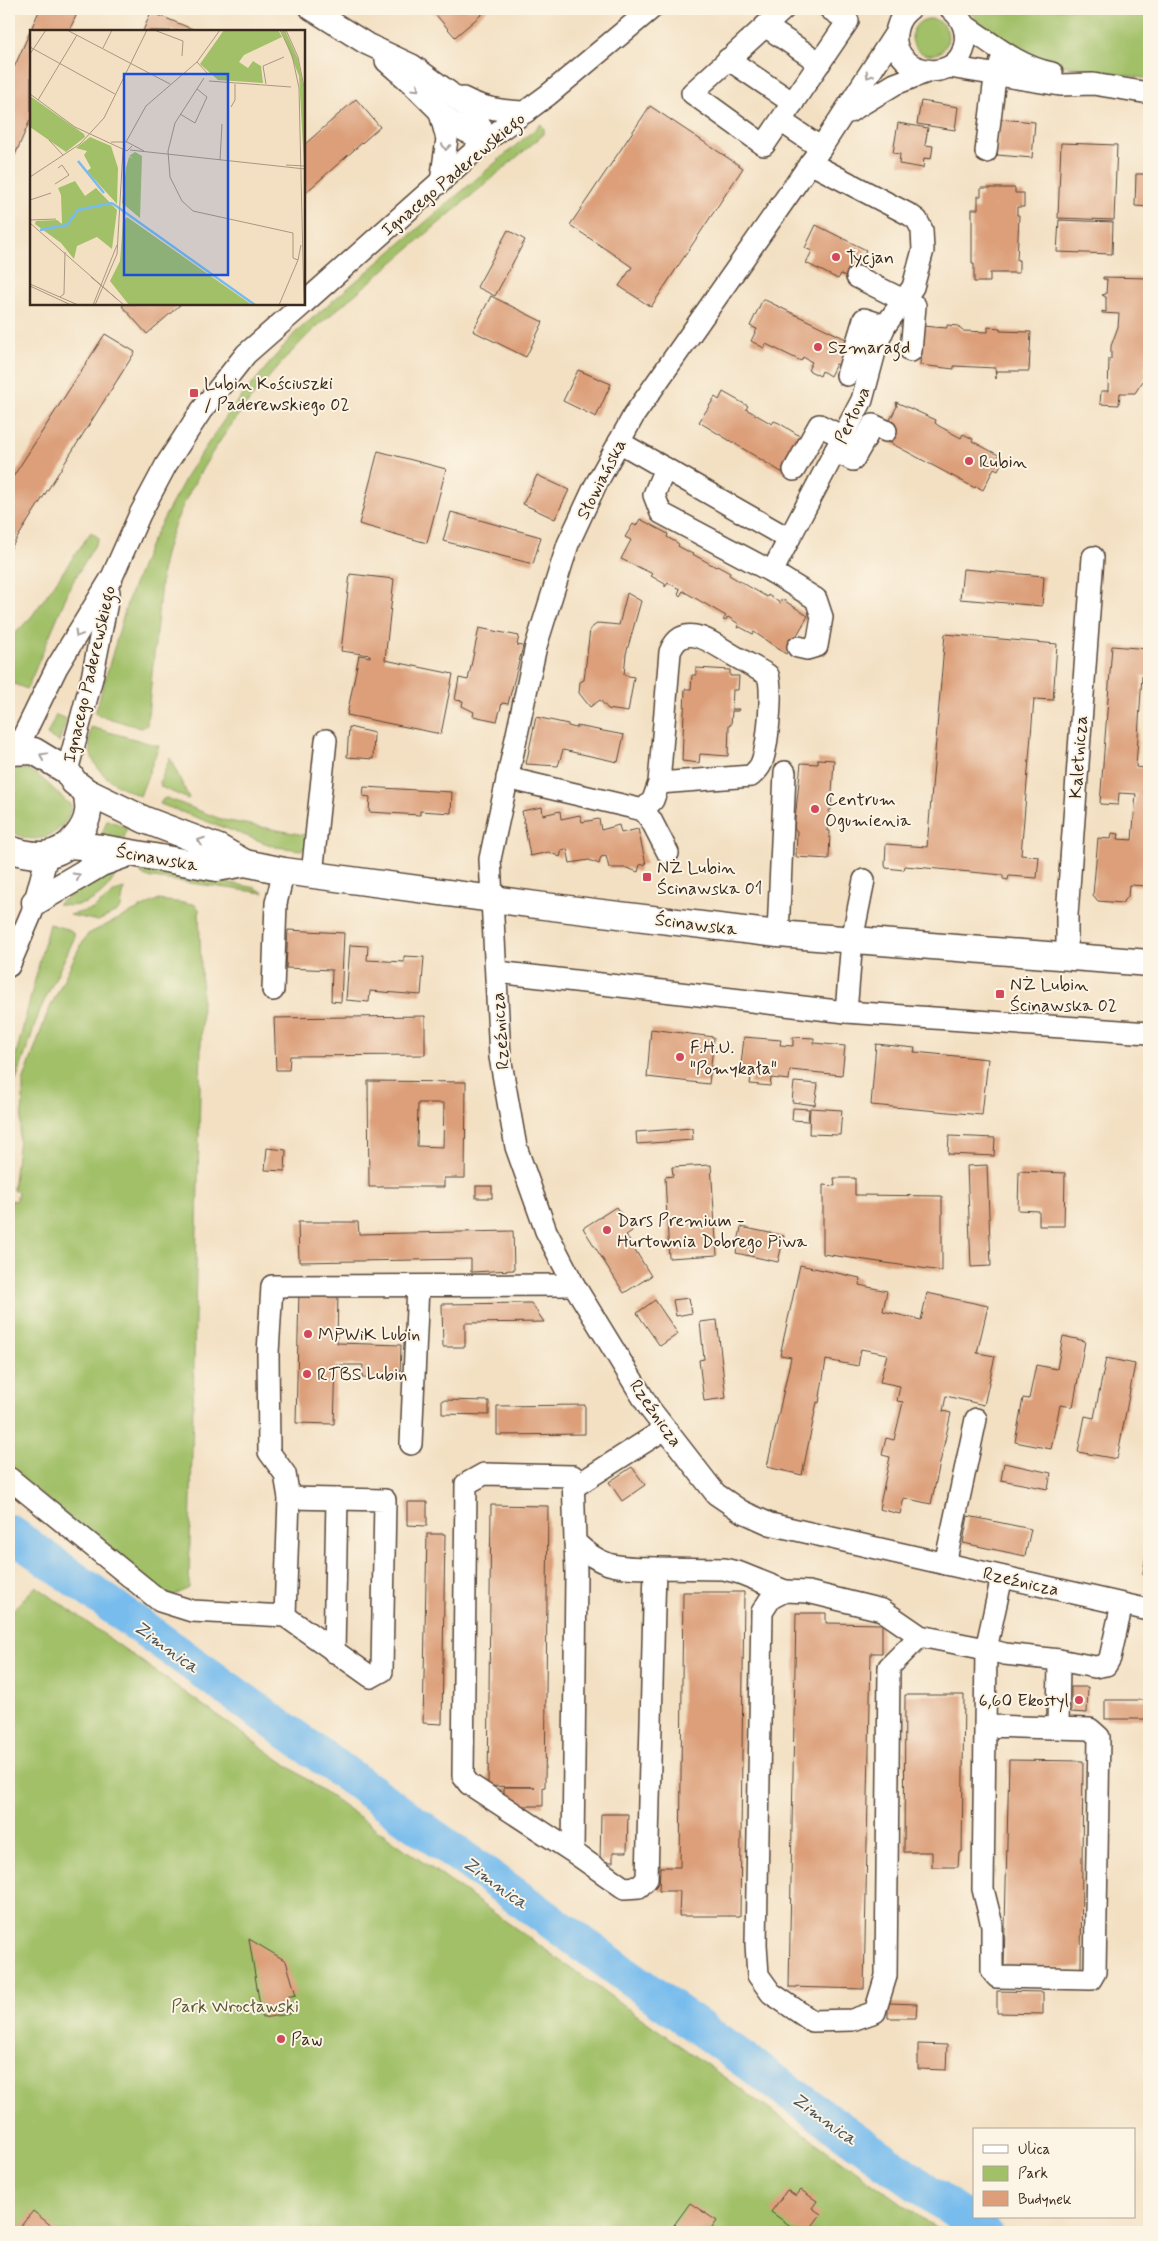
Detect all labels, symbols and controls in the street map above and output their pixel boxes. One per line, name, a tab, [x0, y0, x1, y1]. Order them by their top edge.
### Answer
inset map	[30, 30, 305, 305]
one-way arrow	[866, 70, 875, 79]
one-way arrow	[411, 82, 420, 91]
street label: Ignacego Paderewskiego	[377, 107, 532, 244]
one-way arrow	[441, 144, 452, 152]
place label: Tycjan	[846, 246, 894, 270]
marker: Tycjan	[830, 251, 842, 263]
place label: Szmaragd	[828, 336, 910, 362]
marker: Szmaragd	[812, 341, 824, 353]
place label: Lubin Kościuszki / Paderewskiego 02	[204, 372, 350, 417]
street label: Perłowa	[829, 383, 877, 448]
marker: Lubin Kościuszki / Paderewskiego 02	[188, 387, 200, 399]
street label: Słowiańska	[571, 435, 632, 524]
place label: Rubin	[979, 450, 1027, 474]
marker: Rubin	[963, 455, 975, 467]
street label: Ignacego Paderewskiego	[58, 583, 124, 766]
one-way arrow	[74, 628, 84, 637]
street label: Kaletnicza	[1064, 715, 1094, 800]
one-way arrow	[39, 752, 48, 762]
place label: Centrum Ogumienia	[825, 788, 911, 833]
marker: Centrum Ogumienia	[809, 803, 821, 815]
one-way arrow	[197, 837, 206, 847]
street label: Ścinawska	[114, 840, 200, 878]
place label: NŻ Lubin Ścinawska 01	[657, 856, 763, 901]
marker: NŻ Lubin Ścinawska 01	[641, 871, 653, 883]
one-way arrow	[71, 873, 80, 883]
street label: Ścinawska	[653, 908, 739, 942]
place label: NŻ Lubin Ścinawska 02	[1010, 973, 1117, 1018]
marker: NŻ Lubin Ścinawska 02	[994, 988, 1006, 1000]
street label: Rzeźnicza	[486, 992, 516, 1070]
place label: F.H.U. "Pomykała"	[690, 1036, 777, 1081]
marker: F.H.U. "Pomykała"	[674, 1051, 686, 1063]
place label: Dars Premium - Hurtownia Dobrego Piwa	[617, 1209, 807, 1254]
marker: Dars Premium - Hurtownia Dobrego Piwa	[601, 1224, 613, 1236]
place label: MPWiK Lubin	[318, 1323, 420, 1347]
marker: MPWiK Lubin	[302, 1328, 314, 1340]
place label: RTBS Lubin	[317, 1363, 407, 1387]
marker: RTBS Lubin	[301, 1368, 313, 1380]
street label: Rzeźnicza	[623, 1375, 687, 1452]
street label: Rzeźnicza	[980, 1562, 1061, 1602]
water label: Zimnica	[128, 1615, 204, 1680]
place label: 6,60 Ekostyl	[978, 1689, 1069, 1713]
marker: 6,60 Ekostyl	[1073, 1694, 1085, 1706]
water label: Zimnica	[457, 1851, 533, 1916]
park label: Park Wrocławski	[171, 1995, 299, 2019]
place label: Paw	[291, 2028, 322, 2052]
marker: Paw	[275, 2033, 287, 2045]
water label: Zimnica	[786, 2087, 862, 2152]
legend	[973, 2128, 1136, 2218]
text: Ulica	[1018, 2140, 1051, 2160]
text: Park	[1018, 2164, 1048, 2184]
text: Budynek	[1018, 2190, 1072, 2210]

